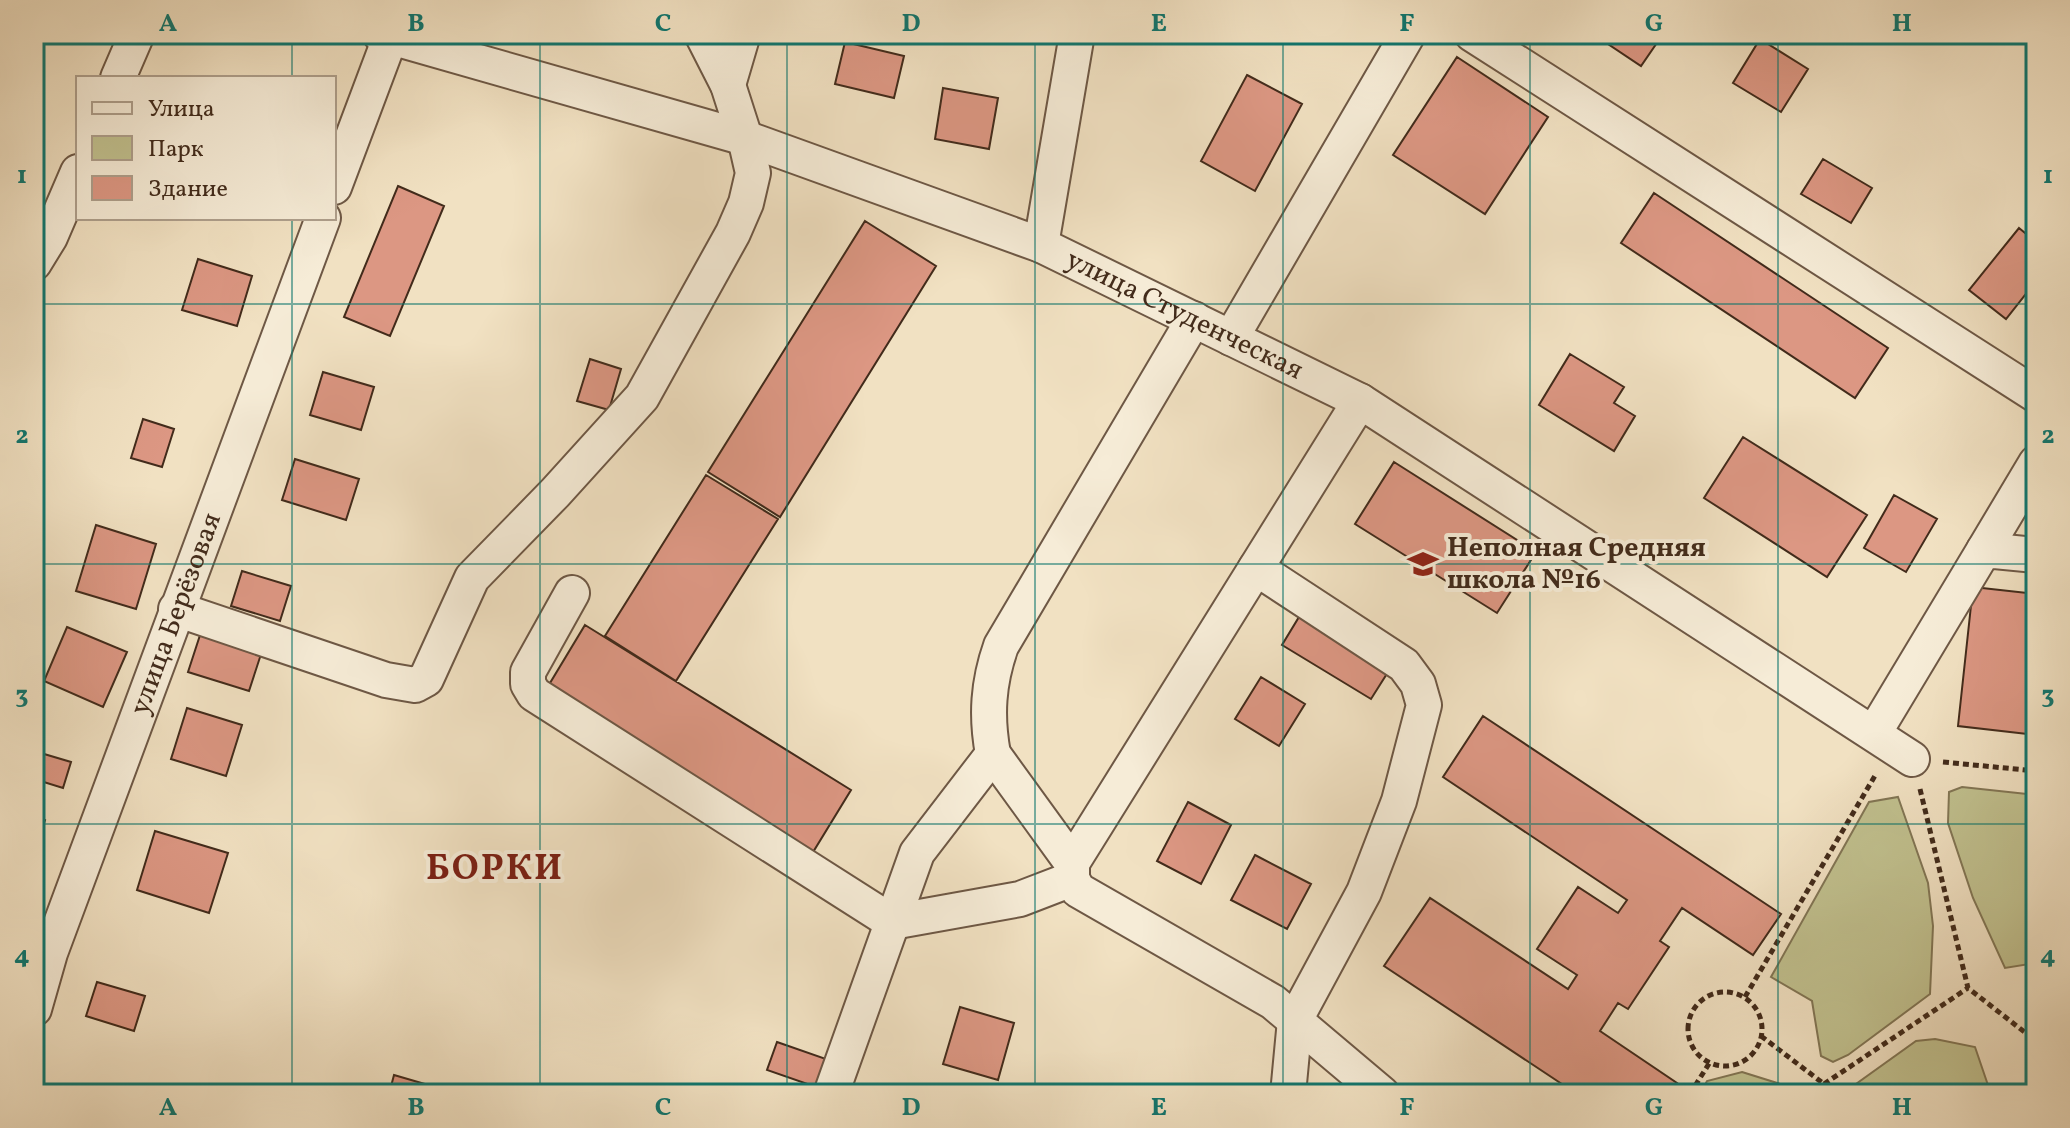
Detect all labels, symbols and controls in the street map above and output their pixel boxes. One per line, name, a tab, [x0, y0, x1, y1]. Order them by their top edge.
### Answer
text: A	[159, 6, 178, 42]
text: B	[407, 6, 425, 42]
text: C	[655, 6, 671, 42]
text: D	[901, 6, 921, 42]
text: E	[1151, 6, 1167, 42]
text: F	[1399, 6, 1415, 42]
text: G	[1645, 6, 1663, 42]
text: H	[1892, 6, 1912, 42]
legend	[76, 76, 336, 220]
text: Улица	[148, 93, 215, 127]
text: Парк	[148, 133, 204, 167]
text: 1	[17, 158, 27, 194]
text: 1	[2043, 158, 2053, 194]
text: Здание	[148, 173, 228, 207]
street label: улица Студенческая	[1059, 241, 1310, 390]
text: 2	[15, 418, 29, 454]
text: 2	[2041, 418, 2055, 454]
street label: улица Берёзовая	[121, 507, 231, 721]
place label: Неполная Средняя школа №16	[1447, 529, 1706, 600]
school or university icon: Неполная Средняя школа №16	[1406, 547, 1440, 581]
text: 3	[15, 678, 29, 714]
text: 3	[2041, 678, 2055, 714]
district label: БОРКИ	[426, 845, 564, 895]
text: 4	[14, 938, 30, 974]
text: 4	[2040, 938, 2056, 974]
text: A	[159, 1090, 178, 1126]
text: B	[407, 1090, 425, 1126]
text: C	[655, 1090, 671, 1126]
text: D	[901, 1090, 921, 1126]
text: E	[1151, 1090, 1167, 1126]
text: F	[1399, 1090, 1415, 1126]
text: G	[1645, 1090, 1663, 1126]
text: H	[1892, 1090, 1912, 1126]

